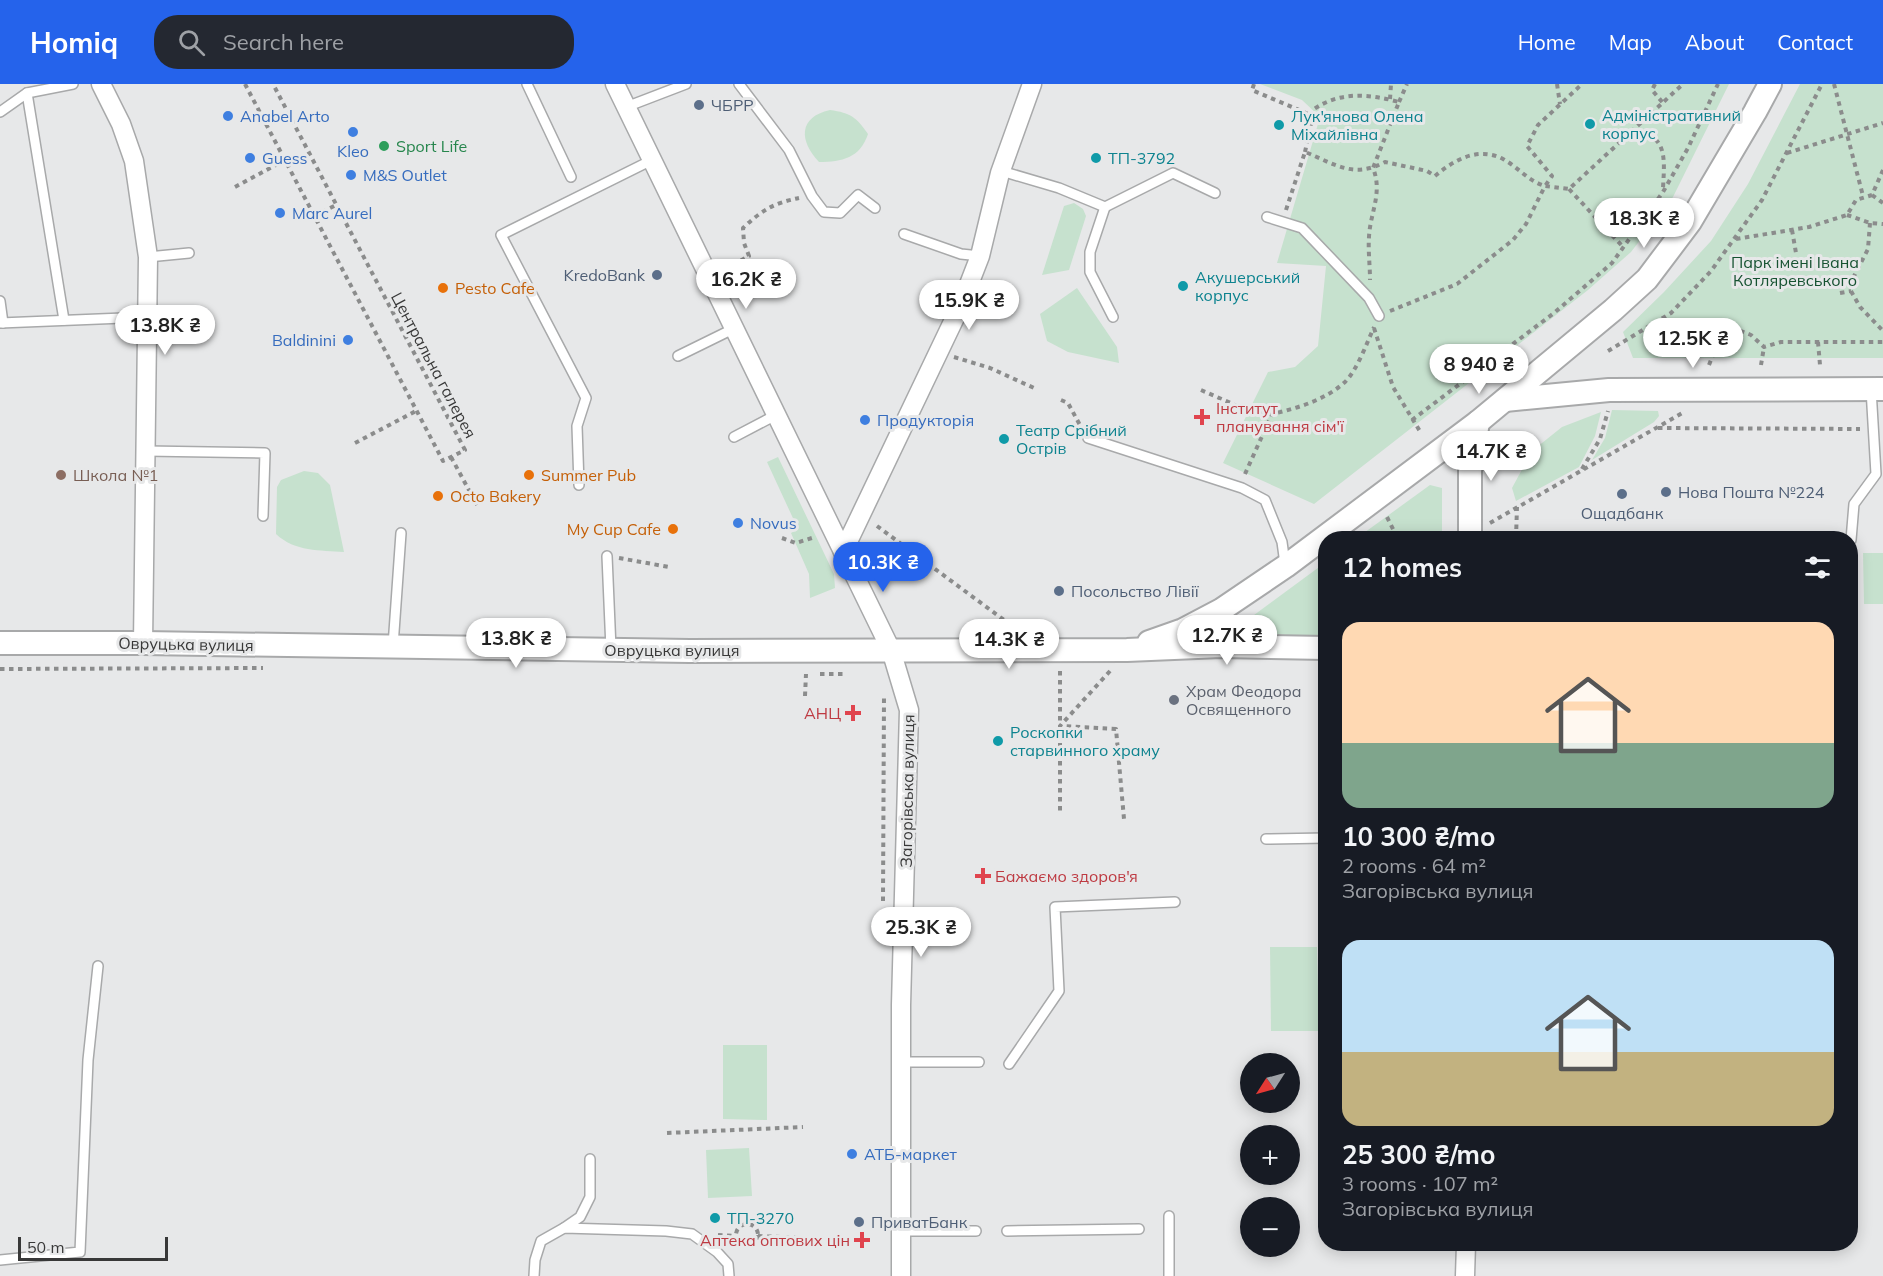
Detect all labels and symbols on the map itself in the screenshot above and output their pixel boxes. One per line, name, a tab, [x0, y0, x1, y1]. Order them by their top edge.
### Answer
place label: ЧБРР	[711, 95, 754, 115]
marker: ЧБРР	[692, 98, 706, 112]
place label: Адміністративний корпус	[1602, 105, 1741, 143]
place label: Anabel Arto	[240, 106, 330, 126]
place label: Лук'янова Олена Міхайлівна	[1291, 106, 1423, 144]
marker: Anabel Arto	[221, 109, 235, 123]
marker: Адміністративний корпус	[1583, 117, 1597, 131]
marker: Лук'янова Олена Міхайлівна	[1272, 118, 1286, 132]
marker: Kleo	[346, 125, 360, 139]
place label: Sport Life	[396, 136, 467, 156]
marker: Sport Life	[377, 139, 391, 153]
place label: Kleo	[337, 141, 369, 161]
place label: Guess	[262, 148, 308, 168]
place label: ТП-3792	[1108, 148, 1175, 168]
marker: Guess	[243, 151, 257, 165]
marker: ТП-3792	[1089, 151, 1103, 165]
place label: M&S Outlet	[363, 165, 447, 185]
marker: M&S Outlet	[344, 168, 358, 182]
pin: 18.3K ₴	[1589, 198, 1699, 249]
place label: Marc Aurel	[292, 203, 372, 223]
marker: Marc Aurel	[273, 206, 287, 220]
park label: Парк імені Івана Котляревського	[1731, 252, 1859, 290]
pin: 16.2K ₴	[691, 259, 801, 310]
place label: KredoBank	[564, 265, 646, 285]
place label: Акушерський корпус	[1195, 267, 1300, 305]
marker: KredoBank	[650, 268, 664, 282]
place label: Pesto Cafe	[455, 278, 535, 298]
marker: Акушерський корпус	[1176, 279, 1190, 293]
pin: 15.9K ₴	[914, 280, 1024, 331]
marker: Pesto Cafe	[436, 281, 450, 295]
street label: Центральна галерея	[387, 289, 481, 441]
pin: 13.8K ₴	[110, 305, 220, 356]
pin: 12.5K ₴	[1638, 318, 1748, 369]
place label: Baldinini	[272, 330, 336, 350]
marker: Baldinini	[341, 333, 355, 347]
pin: 8 940 ₴	[1424, 344, 1534, 395]
place label: Інститут планування сім'ї	[1216, 398, 1345, 436]
marker: Інститут планування сім'ї	[1193, 408, 1211, 426]
place label: Продукторія	[877, 410, 974, 430]
marker: Продукторія	[858, 413, 872, 427]
place label: Театр Срібний Острів	[1016, 420, 1127, 458]
pin: 14.7K ₴	[1436, 431, 1546, 482]
marker: Театр Срібний Острів	[997, 432, 1011, 446]
place label: Школа №1	[73, 465, 158, 485]
place label: Summer Pub	[541, 465, 636, 485]
marker: Школа №1	[54, 468, 68, 482]
marker: Summer Pub	[522, 468, 536, 482]
place label: Нова Пошта №224	[1678, 482, 1825, 502]
marker: Нова Пошта №224	[1659, 485, 1673, 499]
place label: Octo Bakery	[450, 486, 542, 506]
marker: Ощадбанк	[1615, 487, 1629, 501]
marker: Octo Bakery	[431, 489, 445, 503]
place label: Ощадбанк	[1581, 503, 1664, 523]
place label: Novus	[750, 513, 797, 533]
marker: Novus	[731, 516, 745, 530]
place label: My Cup Cafe	[567, 519, 661, 539]
marker: My Cup Cafe	[666, 522, 680, 536]
pin: 10.3K ₴	[828, 542, 938, 593]
place label: Посольство Лівії	[1071, 581, 1200, 601]
marker: Посольство Лівії	[1052, 584, 1066, 598]
pin: 12.7K ₴	[1172, 615, 1282, 666]
pin: 13.8K ₴	[461, 618, 571, 669]
pin: 14.3K ₴	[954, 619, 1064, 670]
street label: Овруцька вулиця	[118, 633, 254, 655]
street label: Овруцька вулиця	[604, 640, 740, 660]
place label: Храм Феодора Освященного	[1186, 681, 1302, 719]
marker: Храм Феодора Освященного	[1167, 693, 1181, 707]
place label: АНЦ	[804, 703, 841, 723]
marker: АНЦ	[846, 706, 860, 720]
street label: Загорівська вулиця	[896, 714, 918, 868]
place label: Роскопки старвинного храму	[1010, 722, 1160, 760]
marker: Роскопки старвинного храму	[991, 734, 1005, 748]
place label: Бажаємо здоров'я	[995, 866, 1138, 886]
marker: Бажаємо здоров'я	[976, 869, 990, 883]
pin: 25.3K ₴	[866, 907, 976, 958]
north arrow	[1240, 1053, 1300, 1113]
place label: АТБ-маркет	[864, 1144, 958, 1164]
marker: АТБ-маркет	[845, 1147, 859, 1161]
place label: ТП-3270	[727, 1208, 794, 1228]
marker: ТП-3270	[708, 1211, 722, 1225]
place label: ПриватБанк	[871, 1212, 968, 1232]
marker: ПриватБанк	[852, 1215, 866, 1229]
place label: Аптека оптових цін	[700, 1230, 850, 1250]
marker: Аптека оптових цін	[855, 1233, 869, 1247]
scale bar	[18, 1234, 168, 1262]

